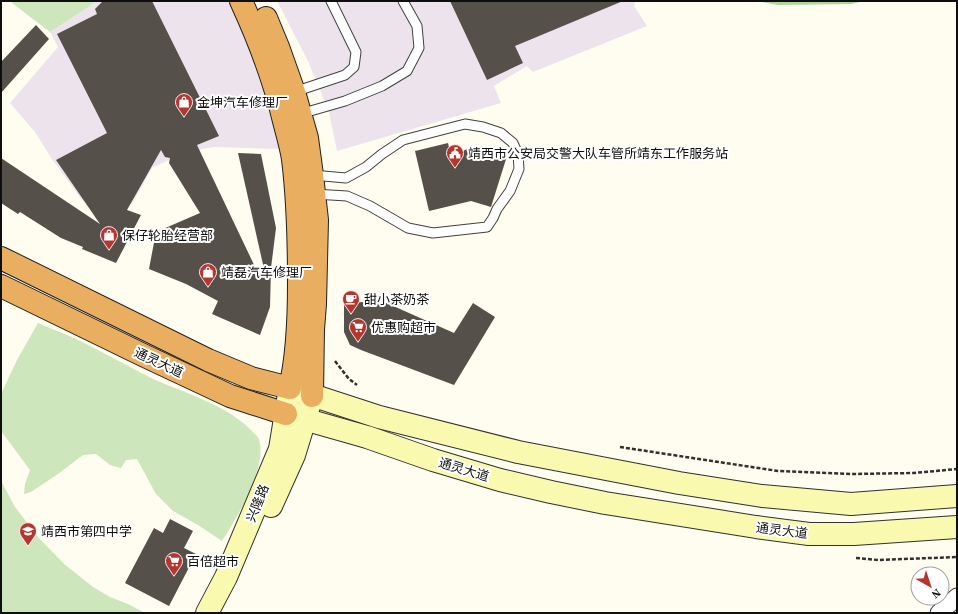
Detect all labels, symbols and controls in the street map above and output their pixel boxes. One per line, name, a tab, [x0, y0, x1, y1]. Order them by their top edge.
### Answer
shop icon: 金坤汽车修理厂	[174, 92, 194, 117]
place label: 金坤汽车修理厂	[197, 94, 288, 111]
public building icon: 靖西市公安局交警大队车管所靖东工作服务站	[445, 143, 465, 168]
place label: 靖西市公安局交警大队车管所靖东工作服务站	[468, 145, 728, 162]
shop icon: 保仔轮胎经营部	[99, 225, 119, 250]
place label: 保仔轮胎经营部	[122, 227, 213, 244]
shop icon: 靖磊汽车修理厂	[198, 262, 218, 287]
place label: 靖磊汽车修理厂	[221, 264, 312, 281]
cafe icon: 甜小茶奶茶	[341, 289, 361, 314]
place label: 甜小茶奶茶	[364, 291, 430, 308]
supermarket icon: 优惠购超市	[348, 317, 368, 342]
place label: 优惠购超市	[371, 319, 436, 336]
street label: 通灵大道	[132, 344, 186, 381]
street label: 通灵大道	[436, 454, 491, 485]
street label: 兴隆路	[242, 482, 273, 524]
street label: 通灵大道	[755, 519, 809, 542]
school or university icon: 靖西市第四中学	[18, 521, 38, 546]
place label: 靖西市第四中学	[41, 523, 132, 540]
supermarket icon: 百倍超市	[164, 551, 184, 576]
place label: 百倍超市	[187, 553, 239, 570]
north arrow	[910, 566, 950, 606]
text: N	[928, 585, 944, 602]

